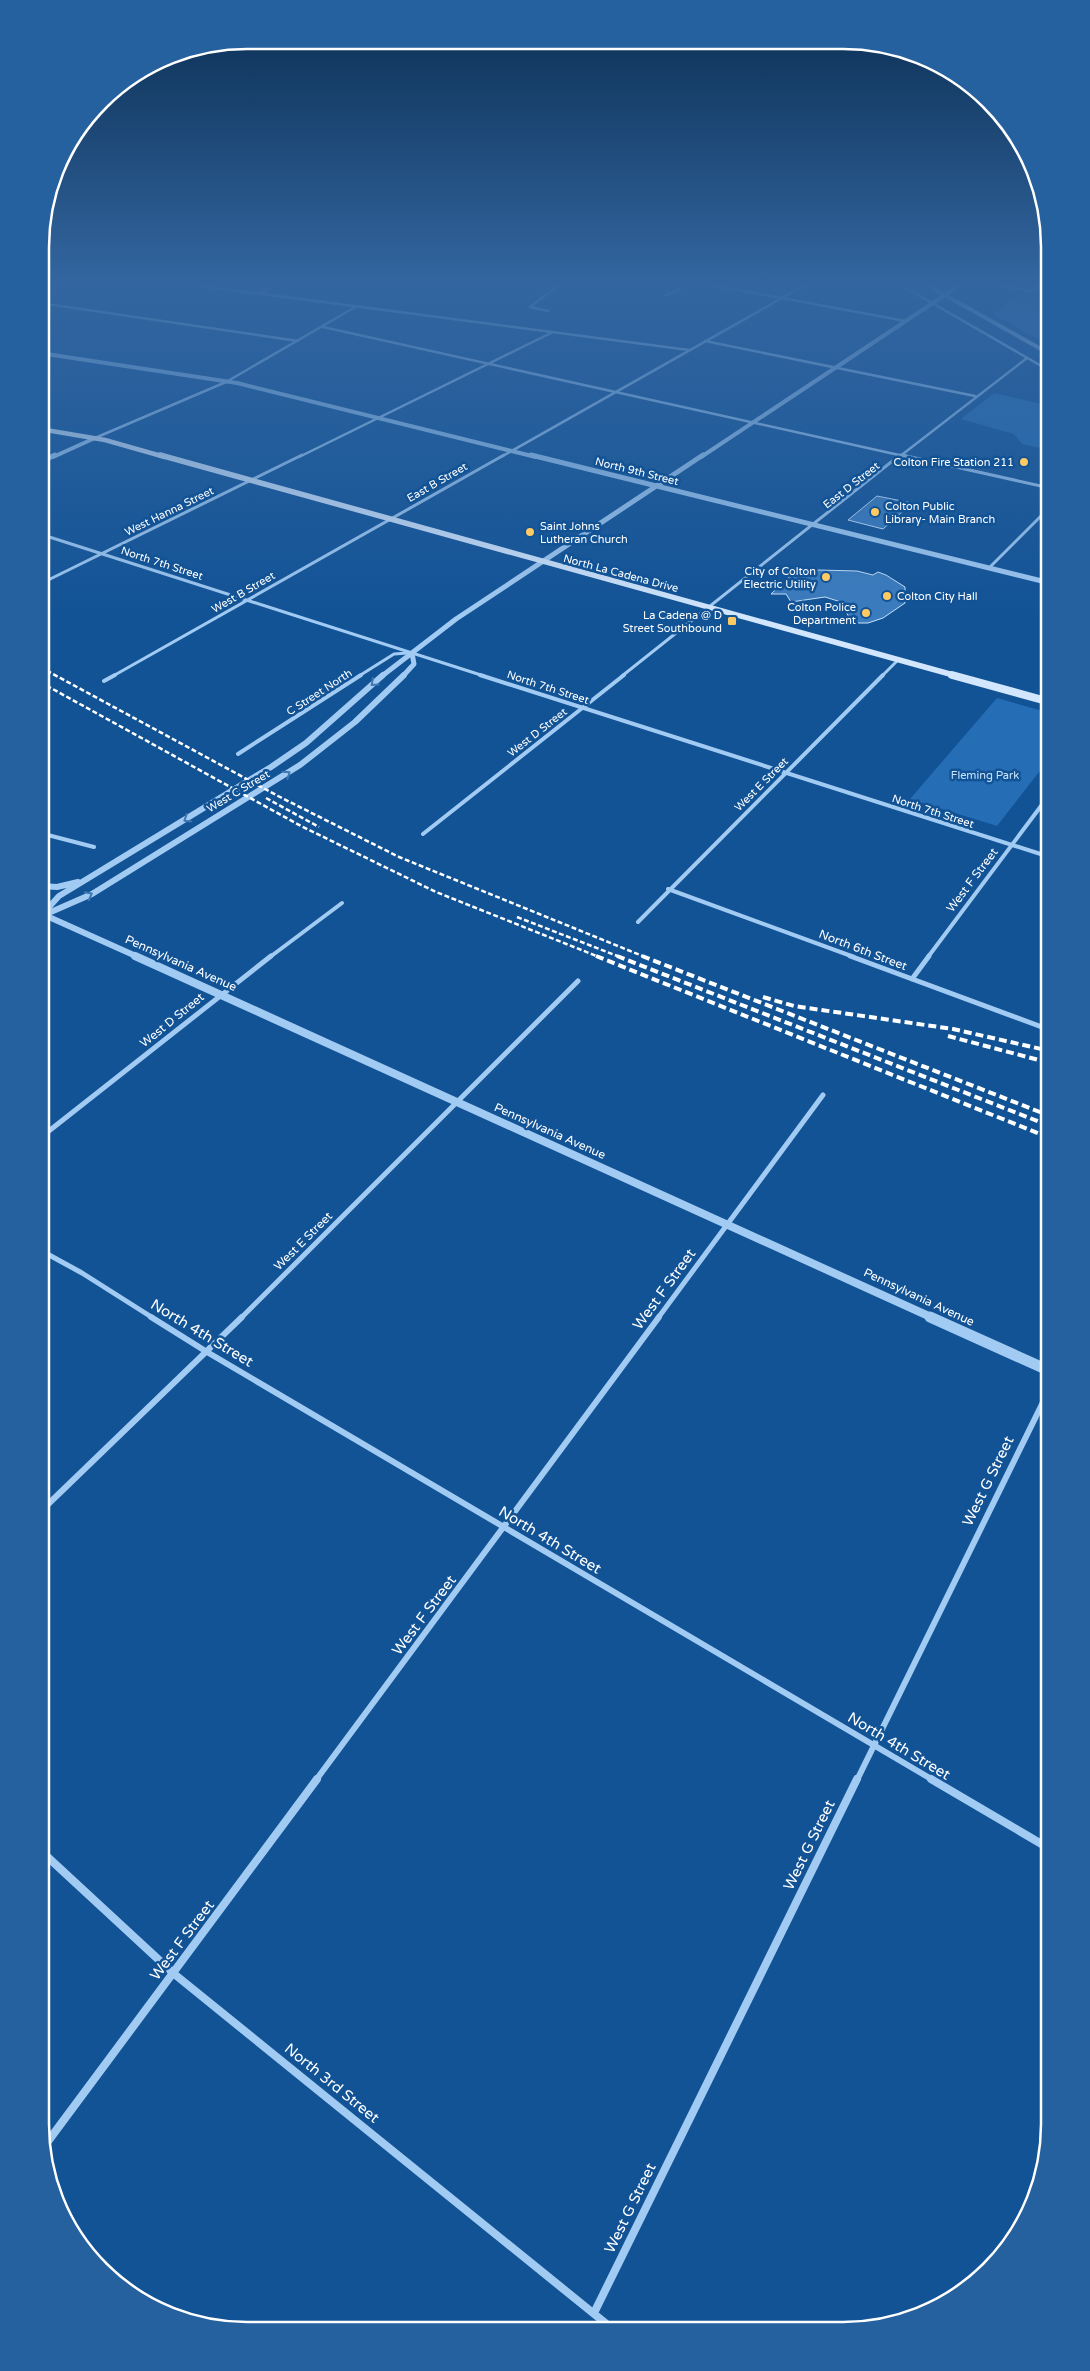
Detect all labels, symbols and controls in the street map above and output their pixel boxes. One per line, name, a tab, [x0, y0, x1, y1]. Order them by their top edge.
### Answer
street label: North 9th Street	[594, 455, 680, 488]
place label: Colton Fire Station 211	[894, 456, 1014, 469]
marker: Colton Fire Station 211	[1018, 456, 1030, 468]
street label: East D Street	[821, 459, 882, 511]
street label: East B Street	[405, 460, 470, 505]
street label: West Hanna Street	[123, 484, 216, 539]
place label: Colton Public Library- Main Branch	[885, 500, 995, 526]
marker: Colton Public Library- Main Branch	[869, 506, 881, 518]
place label: Saint Johns Lutheran Church	[540, 520, 628, 546]
marker: Saint Johns Lutheran Church	[524, 526, 536, 538]
street label: North 7th Street	[119, 544, 204, 583]
street label: North La Cadena Drive	[562, 552, 680, 595]
place label: City of Colton Electric Utility	[744, 565, 816, 591]
street label: West B Street	[209, 569, 277, 616]
marker: City of Colton Electric Utility	[820, 571, 832, 583]
marker: Colton City Hall	[881, 590, 893, 602]
place label: Colton City Hall	[897, 590, 978, 603]
place label: Colton Police Department	[787, 601, 856, 627]
marker: Colton Police Department	[860, 607, 872, 619]
place label: La Cadena @ D Street Southbound	[623, 609, 722, 635]
marker: La Cadena @ D Street Southbound	[726, 615, 738, 627]
street label: C Street North	[284, 666, 354, 718]
street label: North 7th Street	[505, 668, 590, 707]
one-way arrow	[371, 677, 380, 686]
street label: West D Street	[505, 705, 570, 760]
street label: West E Street	[732, 755, 791, 814]
street label: West C Street	[204, 768, 272, 815]
park label: Fleming Park	[951, 769, 1019, 782]
one-way arrow	[281, 771, 291, 780]
street label: North 7th Street	[890, 792, 975, 831]
one-way arrow	[183, 813, 192, 823]
street label: West F Street	[943, 845, 1001, 915]
one-way arrow	[83, 892, 92, 902]
street label: North 6th Street	[817, 927, 909, 973]
street label: Pennsylvania Avenue	[123, 932, 239, 994]
street label: West D Street	[137, 990, 207, 1050]
street label: Pennsylvania Avenue	[492, 1100, 608, 1162]
street label: West E Street	[271, 1209, 335, 1273]
street label: West F Street	[629, 1245, 700, 1333]
street label: Pennsylvania Avenue	[861, 1265, 977, 1329]
street label: North 4th Street	[147, 1295, 257, 1371]
street label: West G Street	[958, 1433, 1018, 1529]
street label: North 4th Street	[495, 1502, 605, 1578]
street label: West F Street	[388, 1571, 460, 1659]
street label: North 4th Street	[844, 1708, 954, 1784]
street label: West G Street	[779, 1797, 839, 1893]
street label: West F Street	[146, 1896, 218, 1984]
street label: North 3rd Street	[281, 2039, 383, 2127]
street label: West G Street	[600, 2160, 660, 2256]

